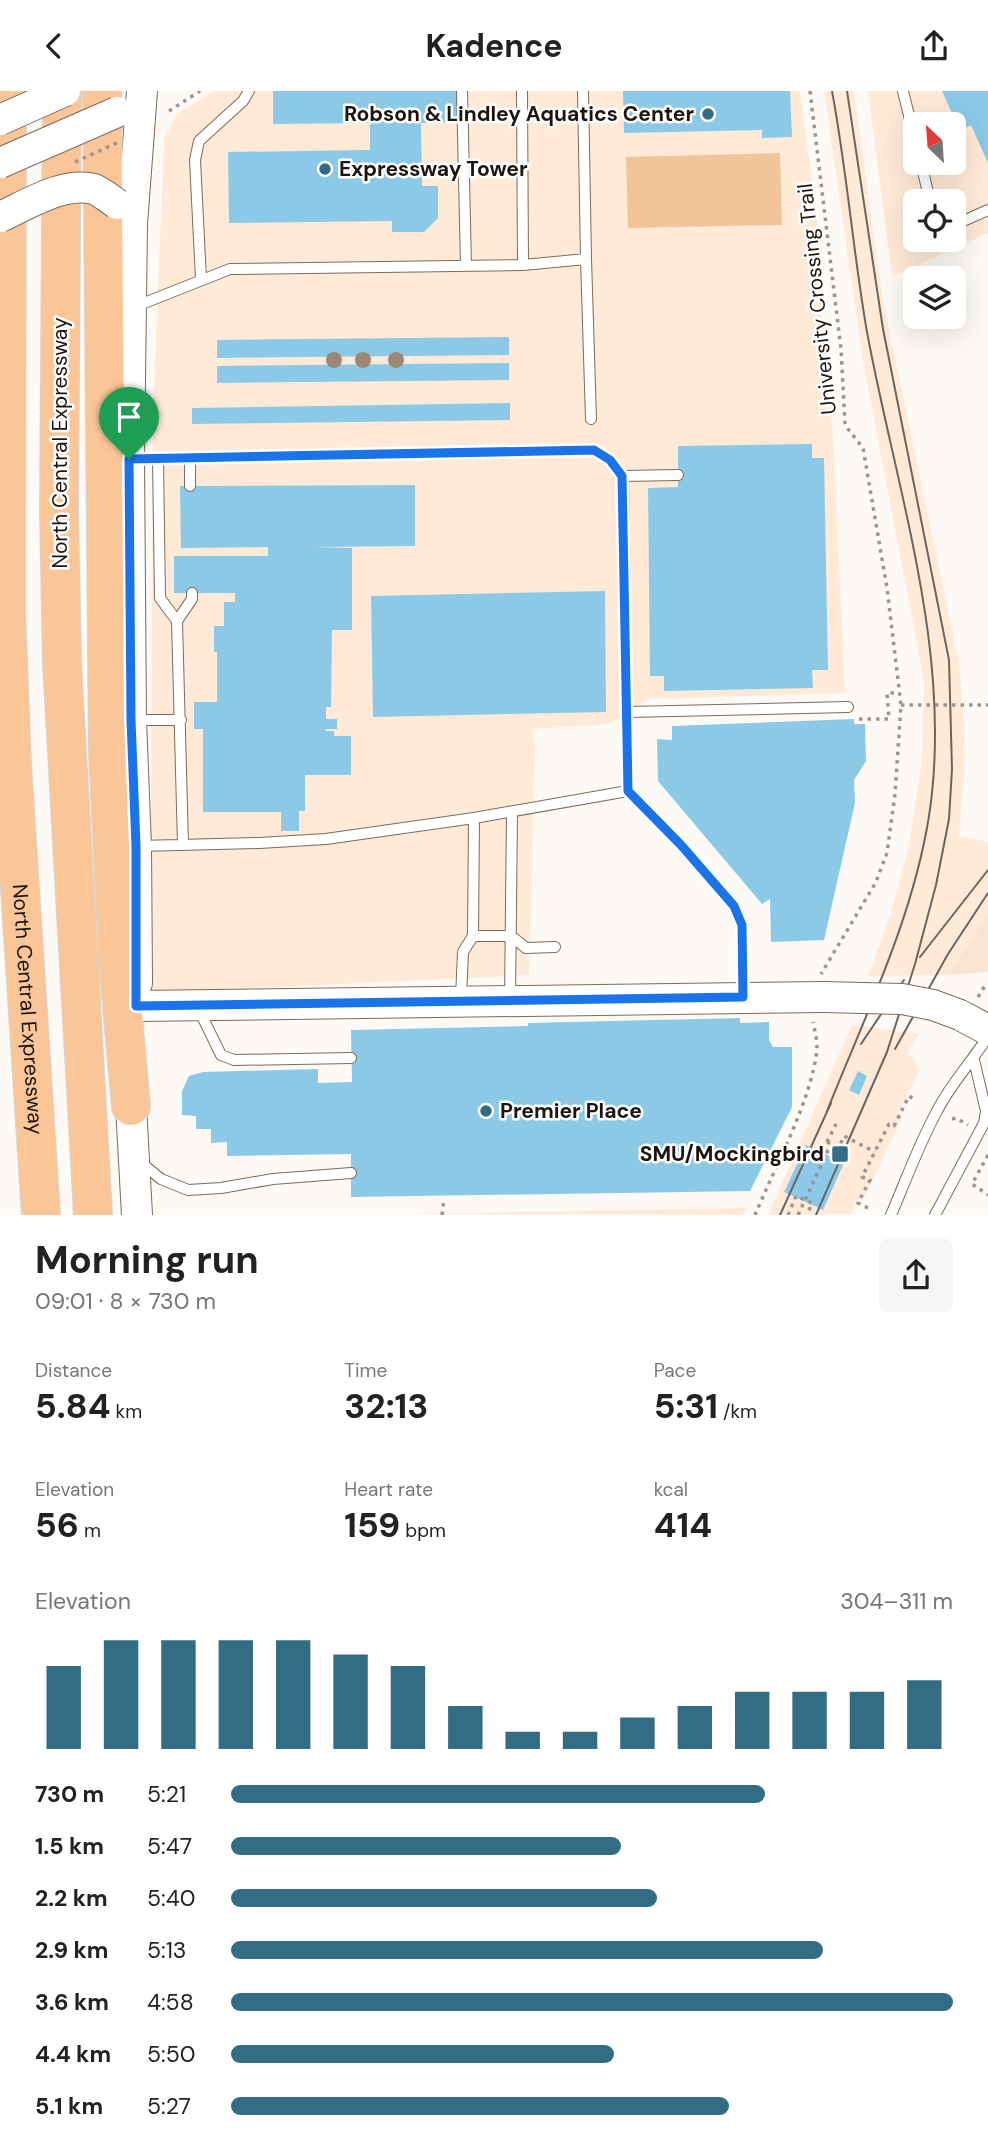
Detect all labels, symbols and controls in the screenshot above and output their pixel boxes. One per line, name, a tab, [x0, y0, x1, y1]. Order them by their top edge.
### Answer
text: Kadence	[425, 25, 563, 67]
icon: back	[35, 27, 73, 65]
icon: share	[915, 27, 953, 65]
place label: Robson & Lindley Aquatics Center	[344, 100, 694, 128]
marker: Robson & Lindley Aquatics Center	[700, 106, 716, 122]
north arrow	[903, 112, 966, 175]
map controls	[903, 112, 966, 329]
place label: Expressway Tower	[339, 155, 528, 183]
marker: Expressway Tower	[317, 161, 333, 177]
street label: University Crossing Trail	[791, 182, 843, 416]
button: locate	[903, 189, 966, 252]
button: layers	[903, 266, 966, 329]
street label: North Central Expressway	[46, 317, 74, 569]
pin	[99, 387, 159, 459]
icon: arrive	[110, 398, 148, 436]
street label: North Central Expressway	[6, 883, 50, 1136]
place label: Premier Place	[500, 1097, 642, 1125]
marker: Premier Place	[478, 1103, 494, 1119]
place label: SMU/Mockingbird	[640, 1140, 824, 1168]
marker: SMU/Mockingbird	[830, 1144, 850, 1164]
text: Morning run	[35, 1235, 259, 1285]
button: share	[879, 1238, 953, 1312]
text: 09:01 · 8 × 730 m	[35, 1286, 216, 1316]
text: Distance	[35, 1358, 112, 1383]
text: Time	[344, 1358, 387, 1383]
text: Pace	[654, 1358, 696, 1383]
text: 5.84	[35, 1383, 111, 1429]
text: 32:13	[344, 1383, 428, 1429]
text: 5:31	[654, 1383, 718, 1429]
text: km	[111, 1399, 142, 1424]
text: /km	[718, 1399, 757, 1424]
text: Elevation	[35, 1477, 114, 1502]
text: Heart rate	[344, 1477, 433, 1502]
text: kcal	[654, 1477, 688, 1502]
text: 56	[35, 1502, 79, 1548]
text: 159	[344, 1502, 400, 1548]
text: 414	[654, 1502, 712, 1548]
text: m	[79, 1518, 101, 1543]
text: bpm	[400, 1518, 446, 1543]
text: Elevation	[35, 1586, 131, 1616]
text: 304–311 m	[840, 1586, 953, 1616]
text: 730 m	[35, 1779, 104, 1809]
text: 5:21	[147, 1779, 186, 1809]
text: 1.5 km	[35, 1831, 104, 1861]
text: 5:47	[147, 1831, 192, 1861]
text: 2.2 km	[35, 1883, 108, 1913]
text: 5:40	[147, 1883, 195, 1913]
text: 2.9 km	[35, 1935, 108, 1965]
text: 5:13	[147, 1935, 186, 1965]
text: 3.6 km	[35, 1987, 109, 2017]
text: 4:58	[147, 1987, 194, 2017]
text: 4.4 km	[35, 2039, 111, 2069]
text: 5:50	[147, 2039, 195, 2069]
text: 5.1 km	[35, 2091, 103, 2121]
text: 5:27	[147, 2091, 191, 2121]

